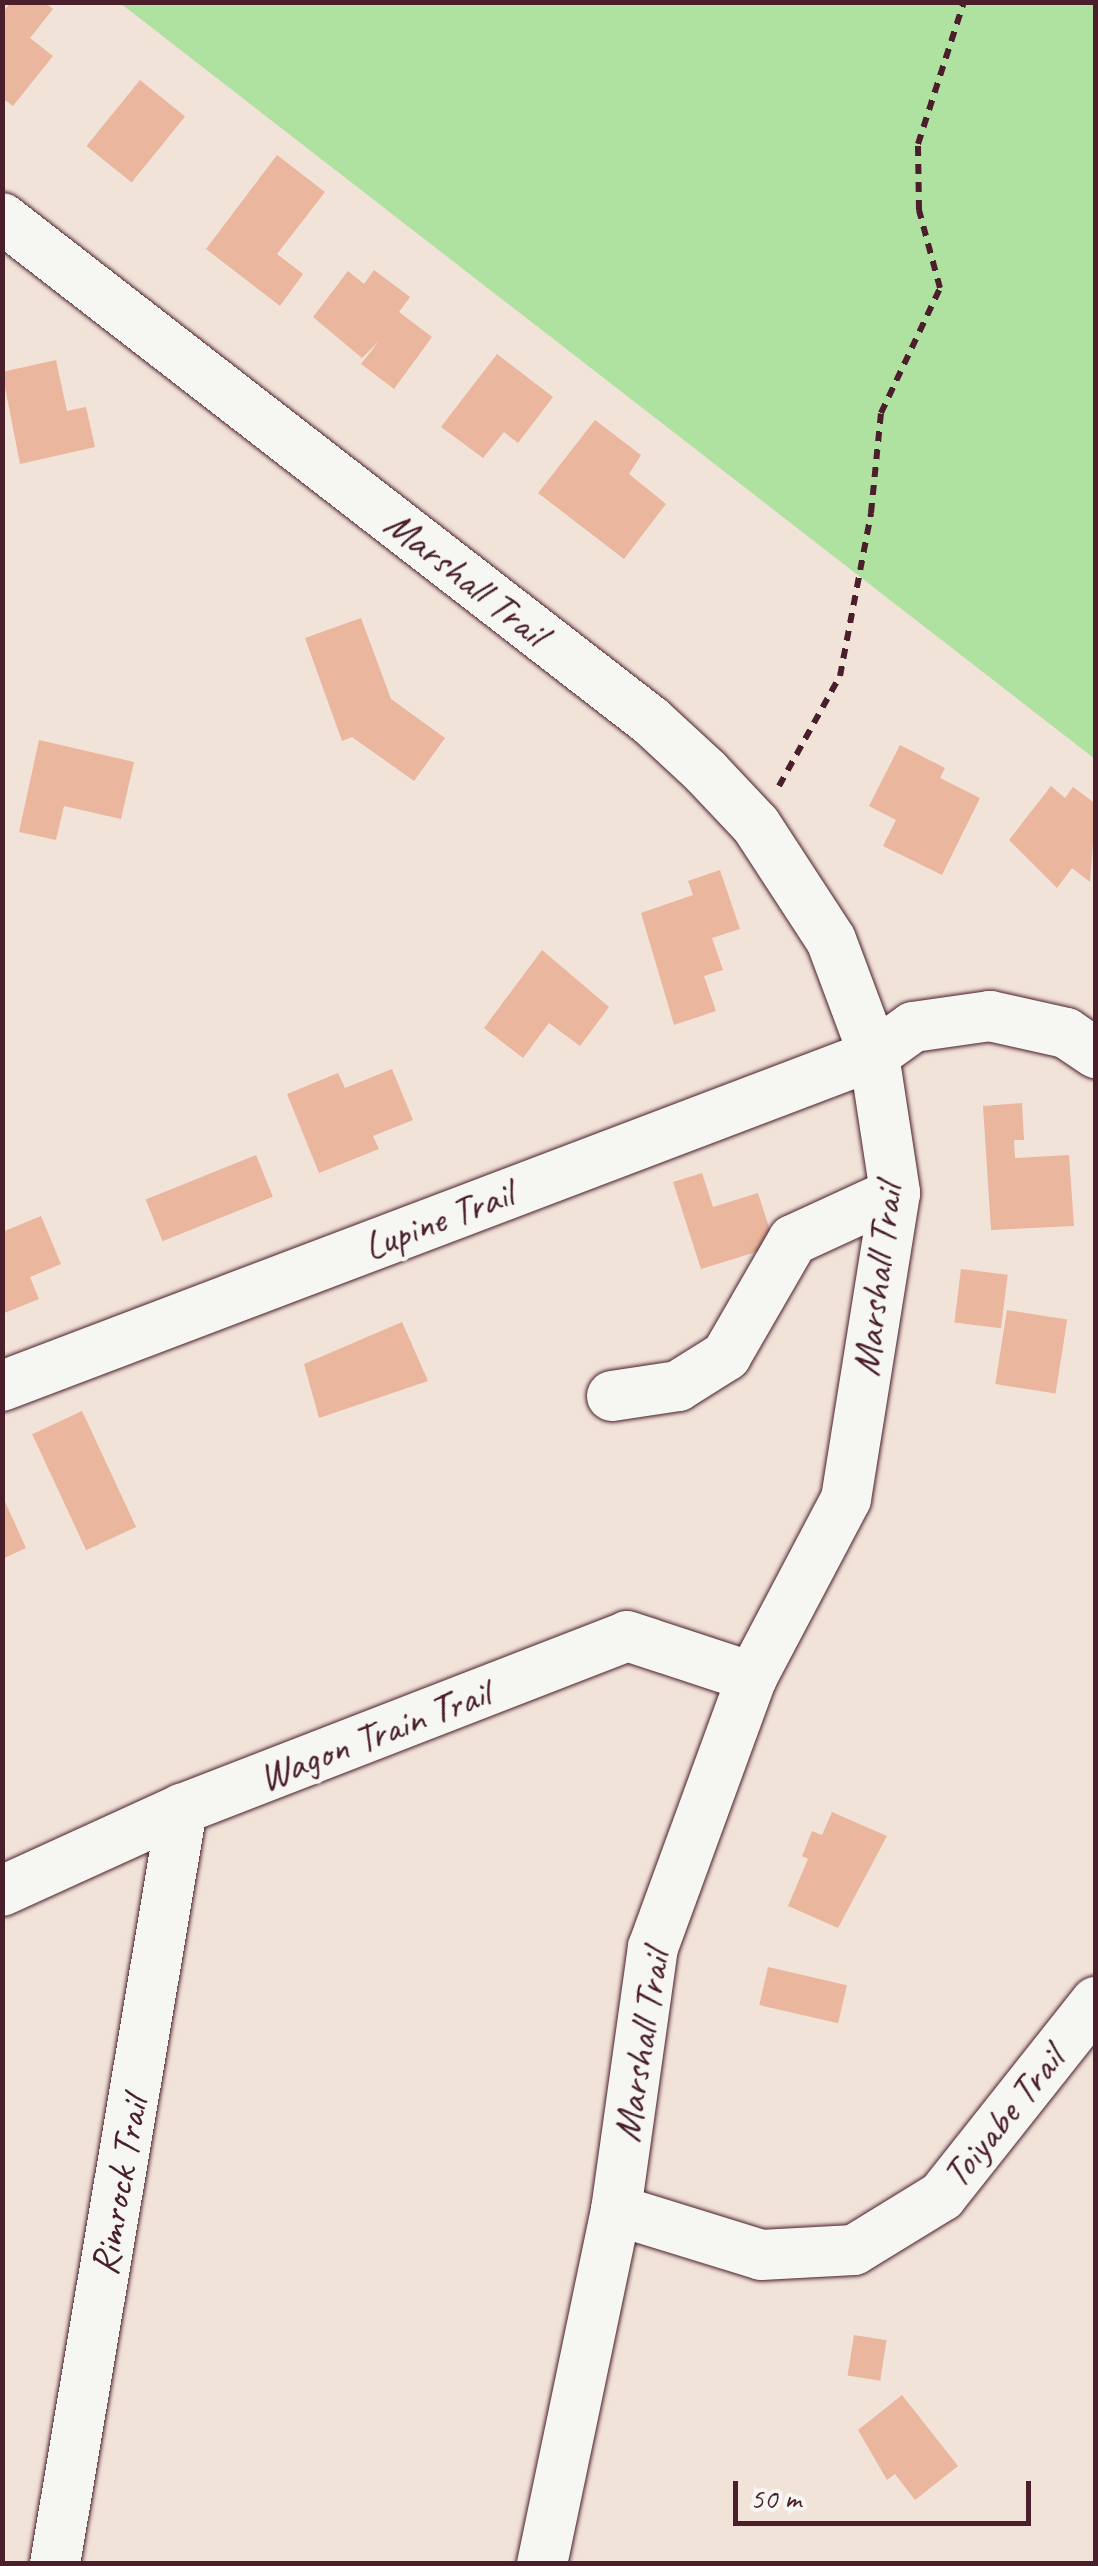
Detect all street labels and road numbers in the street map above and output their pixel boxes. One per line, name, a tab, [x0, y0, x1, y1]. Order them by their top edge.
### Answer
street label: Marshall Trail	[375, 500, 557, 656]
street label: Lupine Trail	[357, 1170, 519, 1270]
street label: Marshall Trail	[841, 1181, 913, 1379]
street label: Wagon Train Trail	[251, 1669, 497, 1801]
street label: Marshall Trail	[602, 1947, 680, 2145]
street label: Toiyabe Trail	[932, 2037, 1074, 2197]
street label: Rimrock Trail	[80, 2093, 158, 2279]

